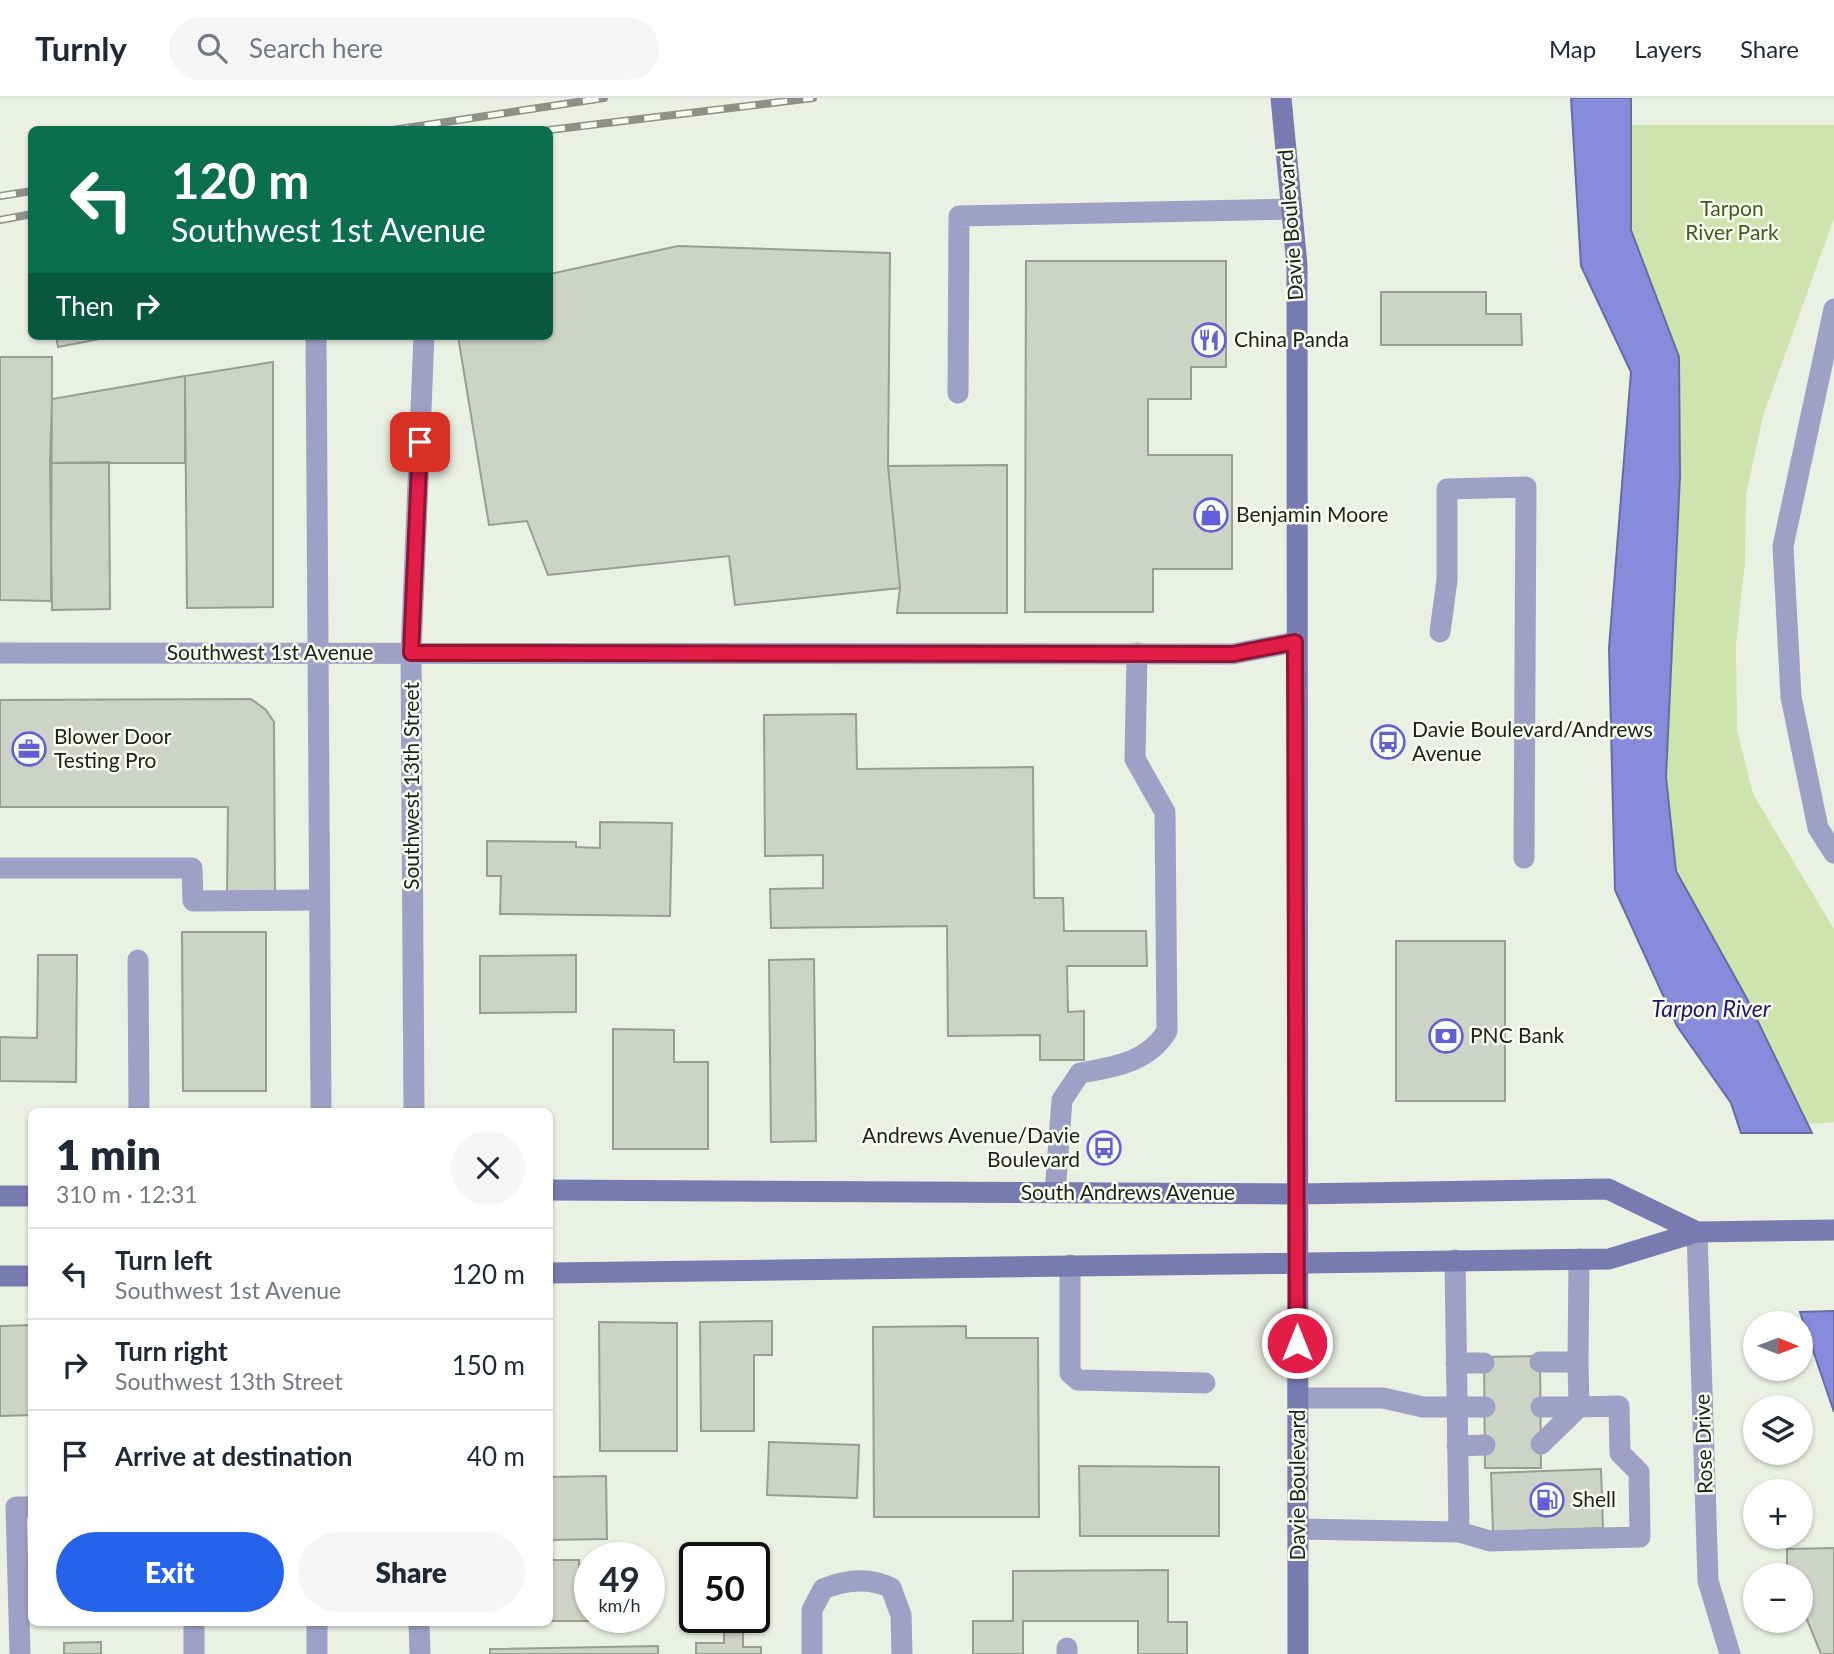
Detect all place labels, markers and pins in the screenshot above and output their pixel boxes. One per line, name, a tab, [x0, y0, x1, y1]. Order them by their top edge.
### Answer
restaurant icon: China Panda	[1190, 321, 1228, 359]
place label: China Panda	[1234, 326, 1349, 351]
pin	[390, 412, 450, 472]
shop icon: Benjamin Moore	[1192, 496, 1230, 534]
place label: Benjamin Moore	[1236, 501, 1388, 526]
place label: Davie Boulevard/Andrews Avenue	[1412, 716, 1653, 765]
place label: Blower Door Testing Pro	[54, 723, 172, 772]
bus stop icon: Davie Boulevard/Andrews Avenue	[1369, 723, 1407, 761]
office icon: Blower Door Testing Pro	[10, 730, 48, 768]
bank icon: PNC Bank	[1427, 1017, 1465, 1055]
place label: PNC Bank	[1470, 1022, 1565, 1047]
place label: Andrews Avenue/Davie Boulevard	[862, 1122, 1080, 1171]
bus stop icon: Andrews Avenue/Davie Boulevard	[1085, 1129, 1123, 1167]
fuel station icon: Shell	[1528, 1481, 1566, 1519]
place label: Shell	[1572, 1486, 1616, 1511]

